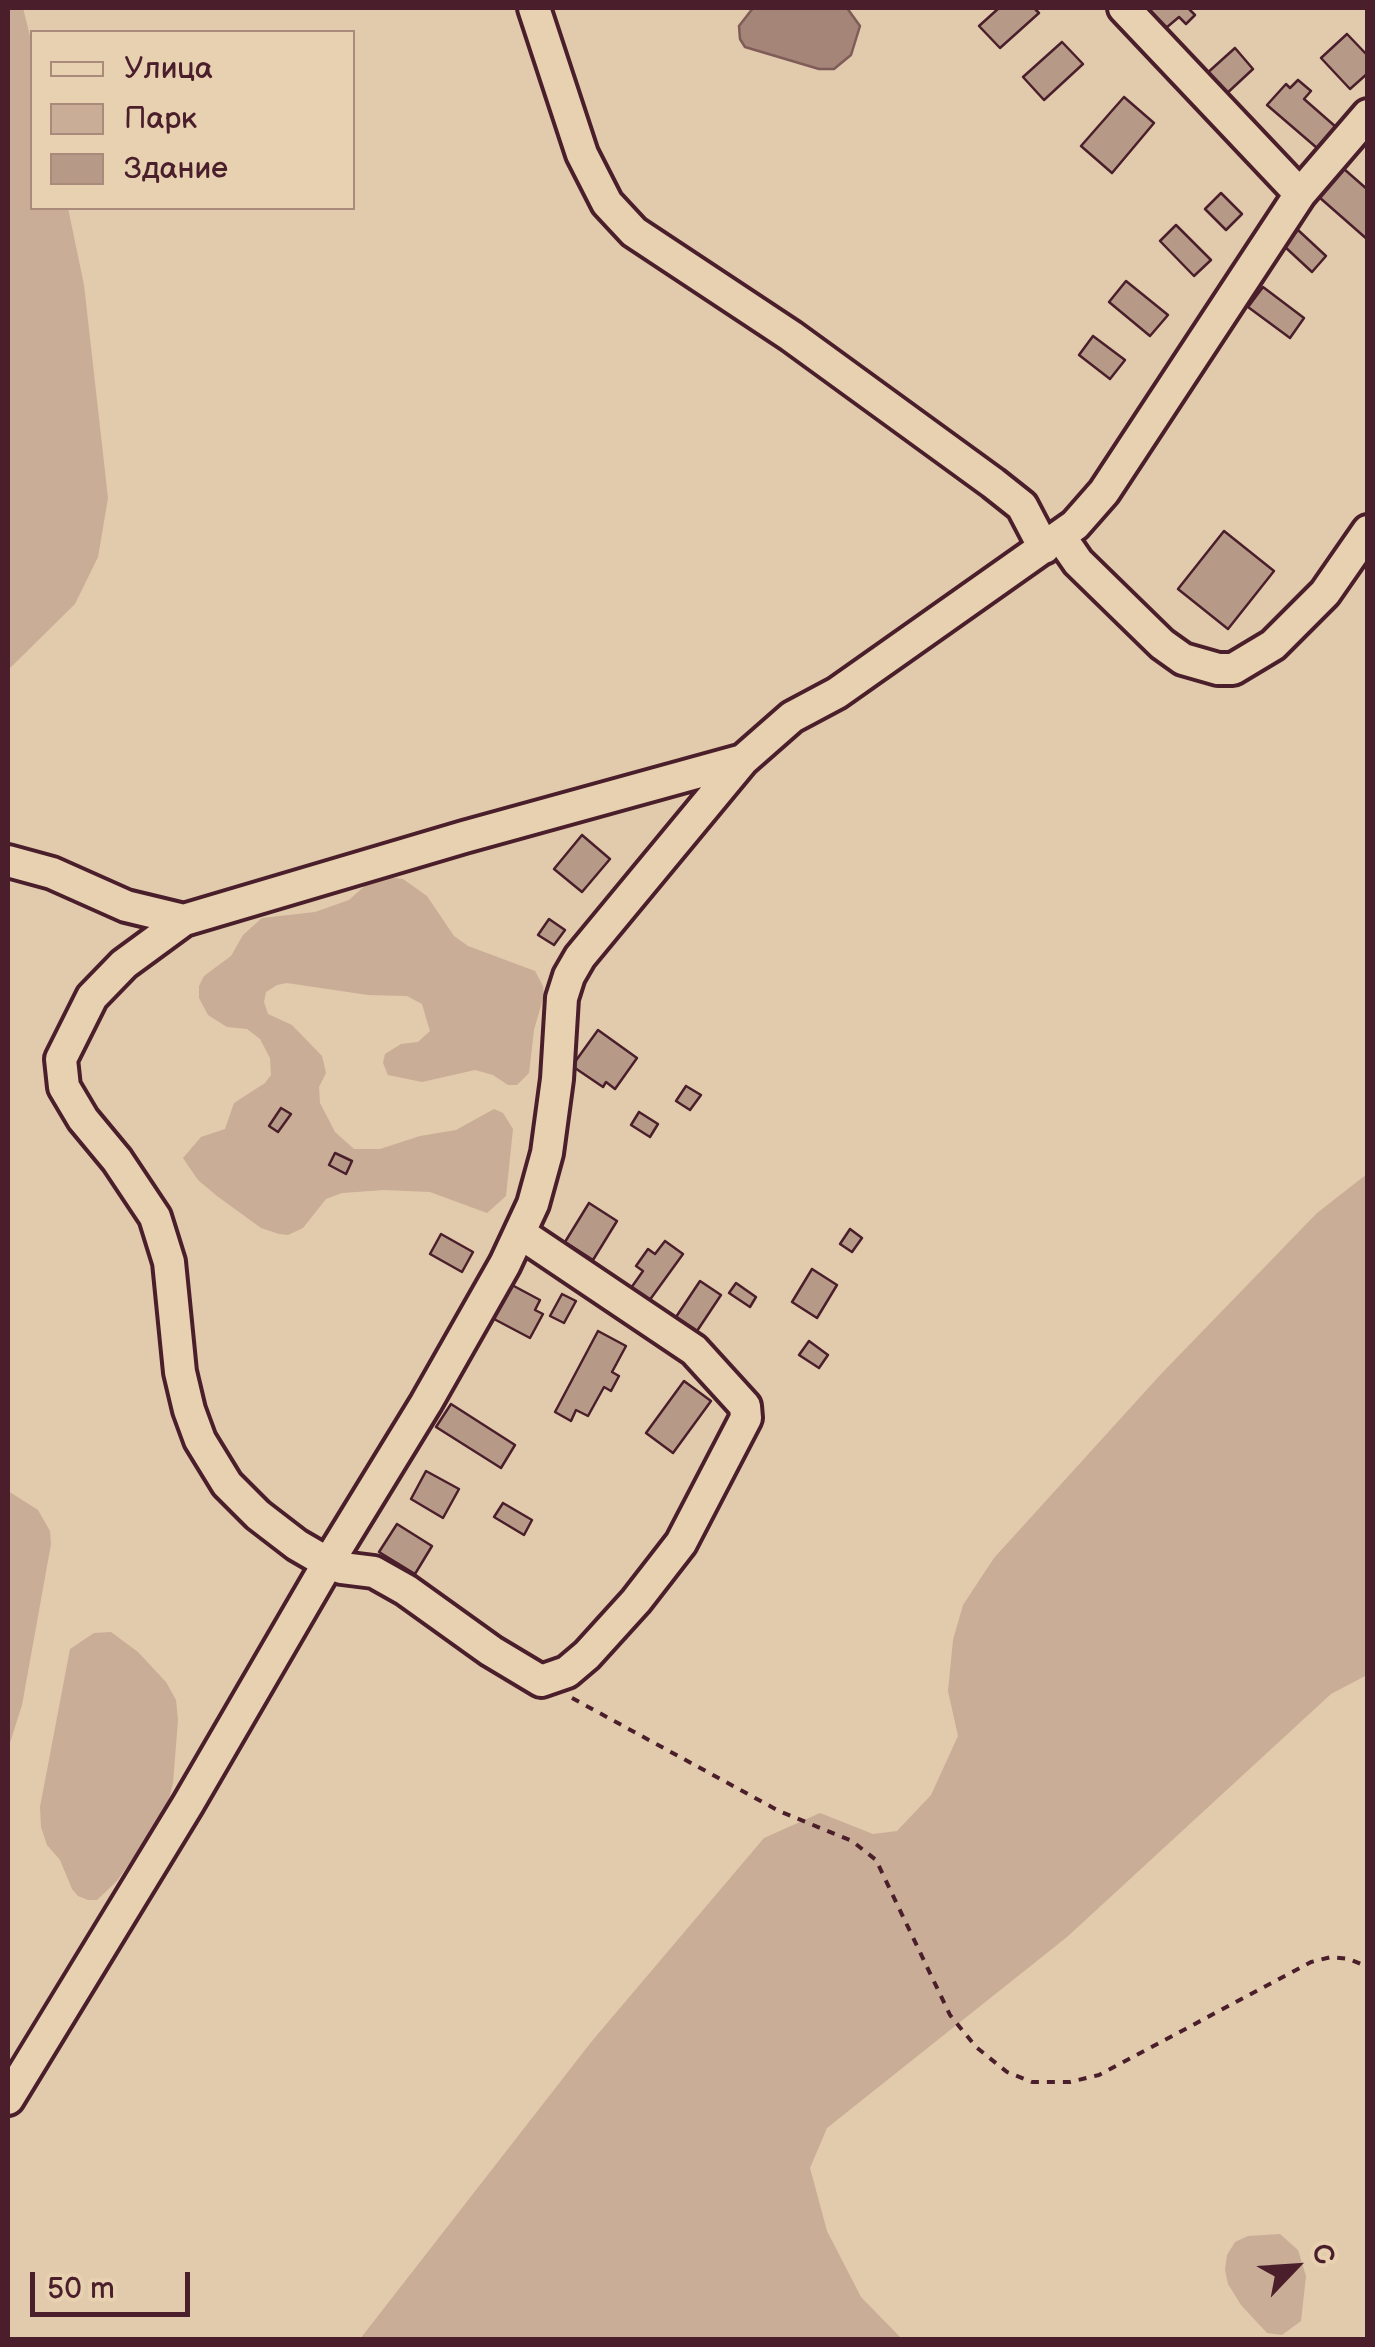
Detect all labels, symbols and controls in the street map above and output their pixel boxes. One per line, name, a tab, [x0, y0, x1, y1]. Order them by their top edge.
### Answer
legend	[30, 30, 355, 210]
text: Улица	[124, 51, 213, 87]
text: Парк	[124, 101, 197, 137]
text: Здание	[124, 151, 228, 187]
north arrow	[1245, 2217, 1345, 2317]
text: С	[1304, 2238, 1342, 2270]
scale bar	[35, 2252, 195, 2314]
text: 50 m	[47, 2271, 115, 2307]

